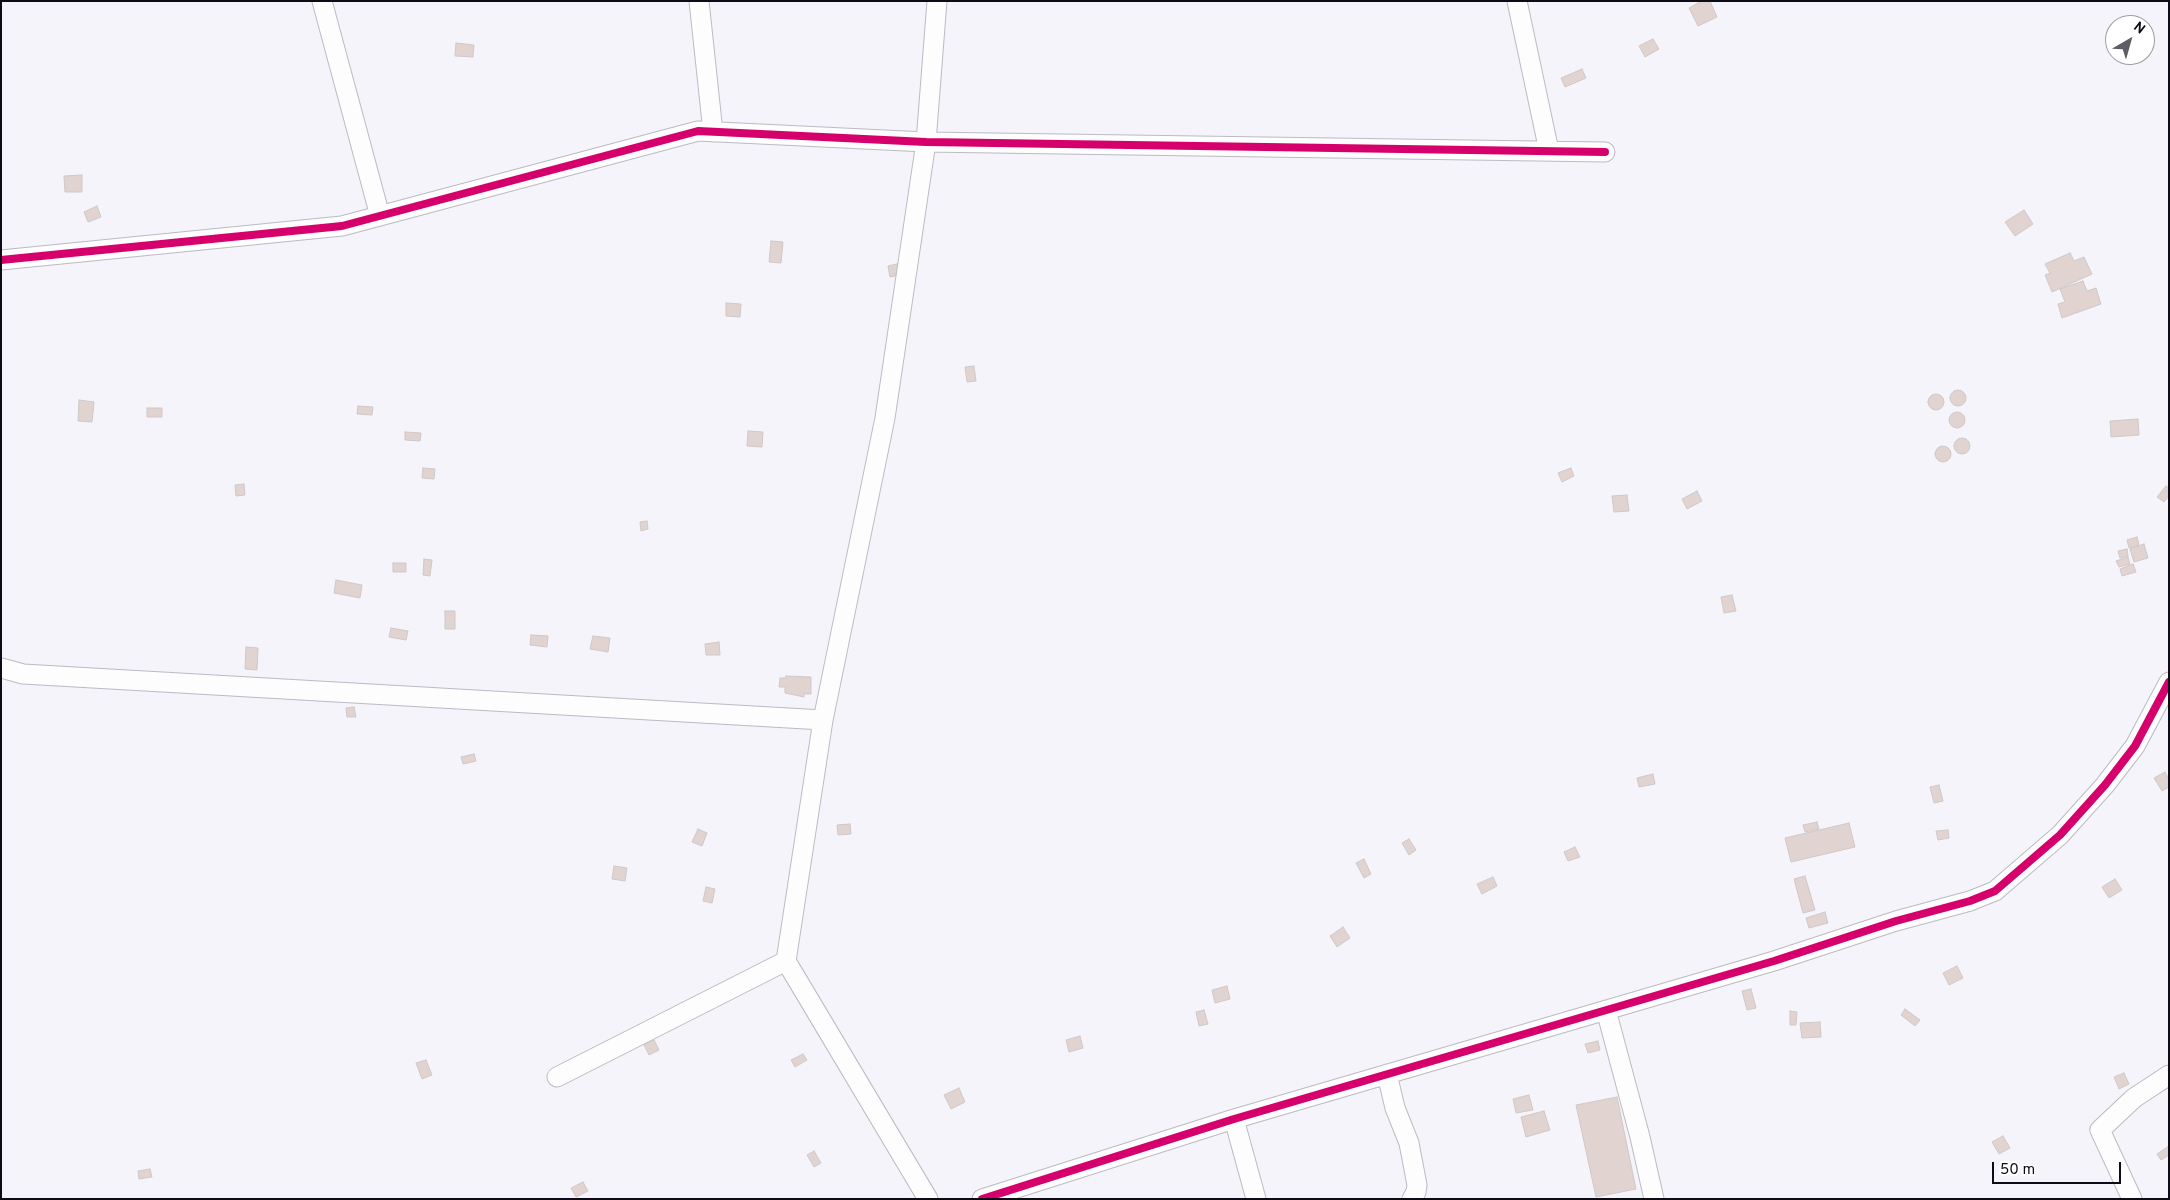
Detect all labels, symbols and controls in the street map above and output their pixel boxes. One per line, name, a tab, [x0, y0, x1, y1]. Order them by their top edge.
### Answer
north arrow	[2105, 15, 2155, 65]
text: N	[2130, 19, 2148, 38]
scale bar	[1995, 1152, 2124, 1184]
text: 50 m	[2000, 1161, 2035, 1180]

